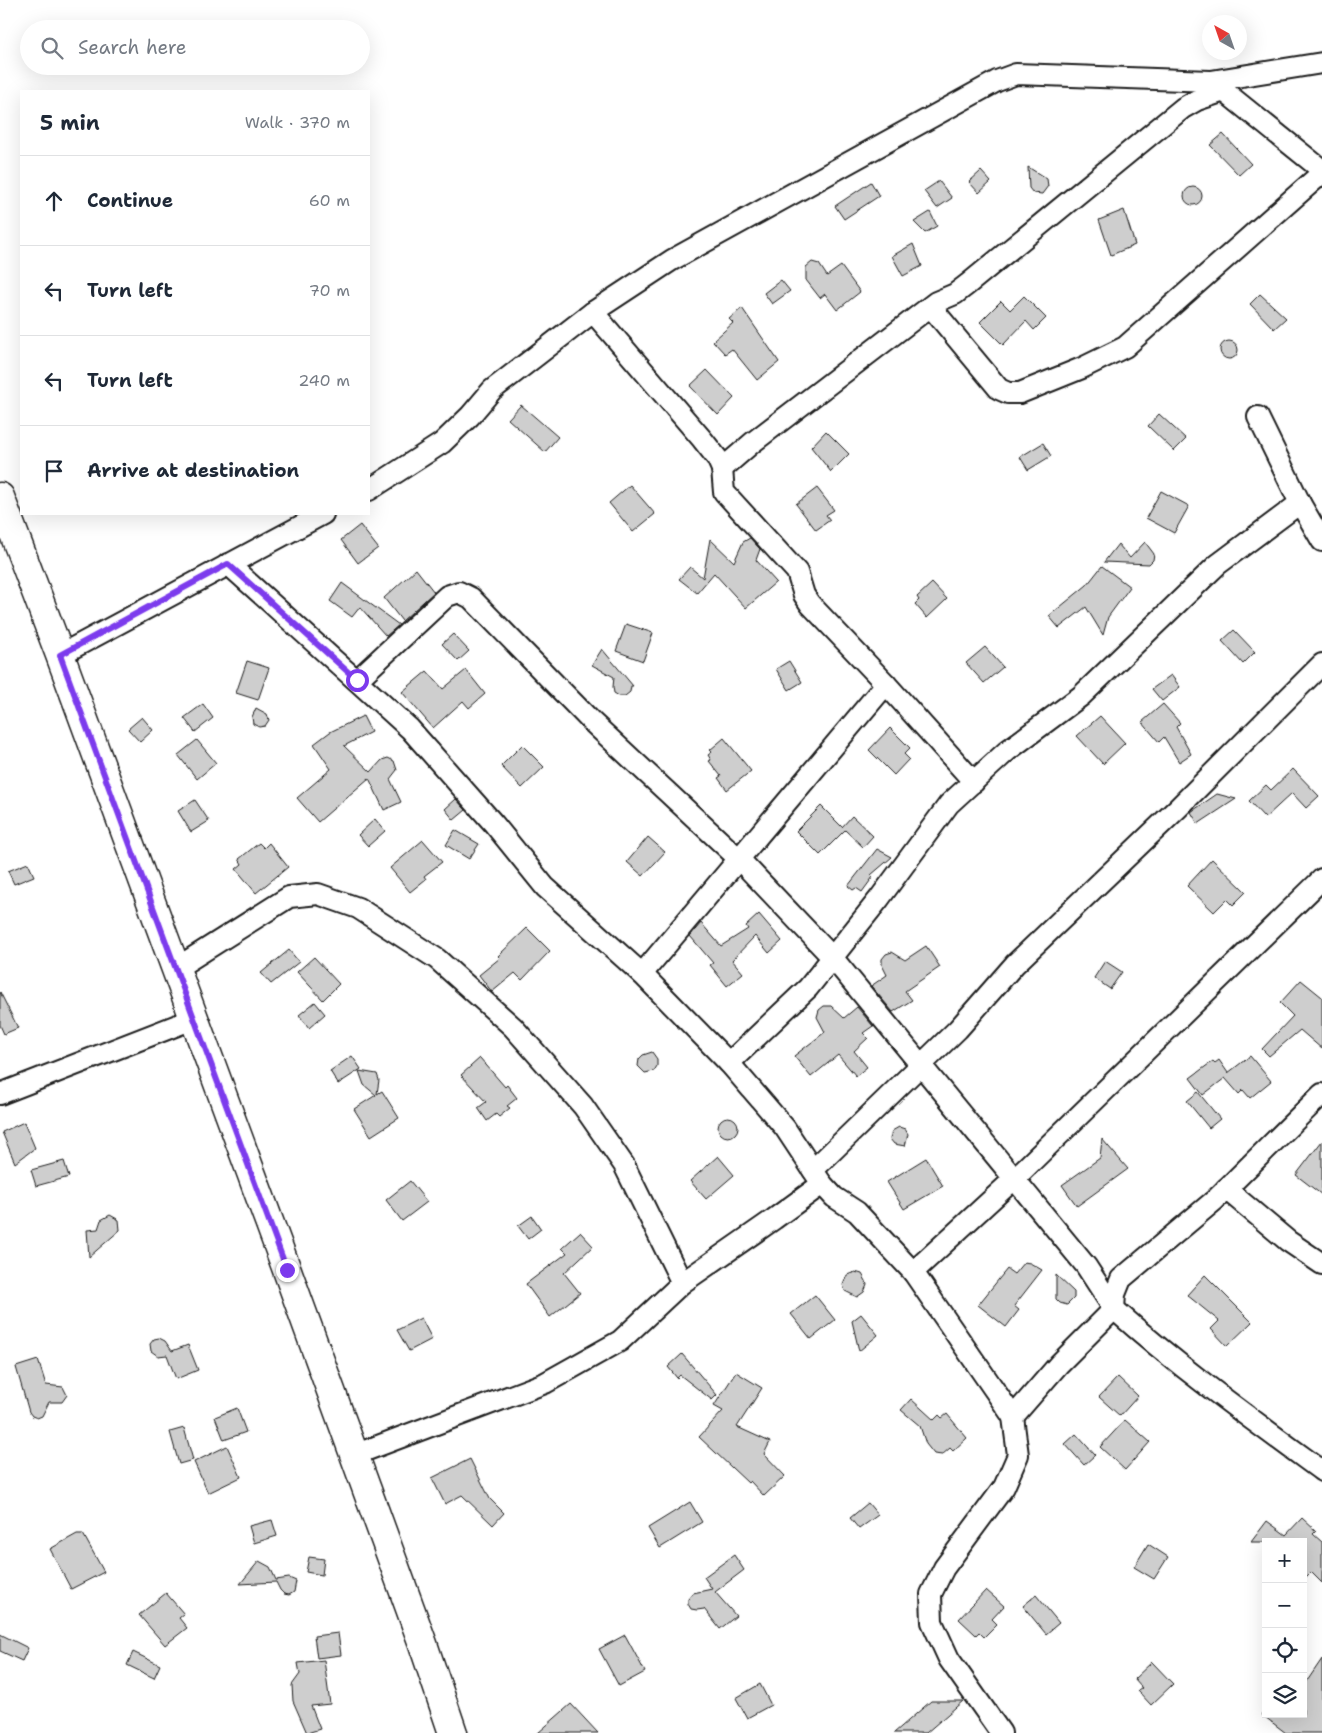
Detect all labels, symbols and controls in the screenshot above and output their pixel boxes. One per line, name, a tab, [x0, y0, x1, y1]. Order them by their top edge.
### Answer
north arrow	[1202, 15, 1247, 60]
search box	[20, 20, 370, 75]
icon: search	[38, 34, 66, 62]
text: Search here	[78, 35, 187, 60]
text: 5 min	[40, 109, 100, 137]
text: Walk · 370 m	[245, 112, 350, 133]
icon: ahead	[40, 187, 68, 215]
text: Continue	[87, 188, 173, 213]
text: 60 m	[309, 190, 350, 211]
icon: left	[40, 277, 68, 305]
text: Turn left	[87, 278, 173, 303]
text: 70 m	[309, 280, 350, 301]
icon: left	[40, 367, 68, 395]
text: Turn left	[87, 368, 173, 393]
text: 240 m	[298, 370, 350, 391]
icon: arrive	[40, 457, 68, 485]
text: Arrive at destination	[87, 458, 299, 483]
route start	[346, 669, 369, 692]
route end	[276, 1259, 299, 1282]
map controls	[1262, 1538, 1307, 1718]
button: +	[1262, 1538, 1307, 1583]
button: −	[1262, 1583, 1307, 1628]
button: locate	[1262, 1628, 1307, 1673]
button: layers	[1262, 1673, 1307, 1718]

